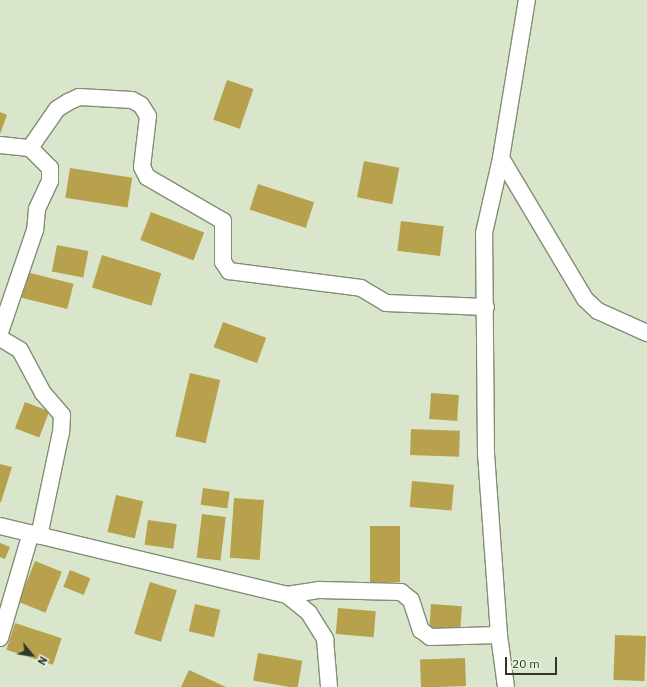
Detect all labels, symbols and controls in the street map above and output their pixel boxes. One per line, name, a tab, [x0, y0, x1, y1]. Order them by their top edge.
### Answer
north arrow	[12, 635, 52, 675]
scale bar	[507, 649, 559, 675]
text: N	[34, 654, 51, 668]
text: 20 m	[512, 656, 540, 671]

